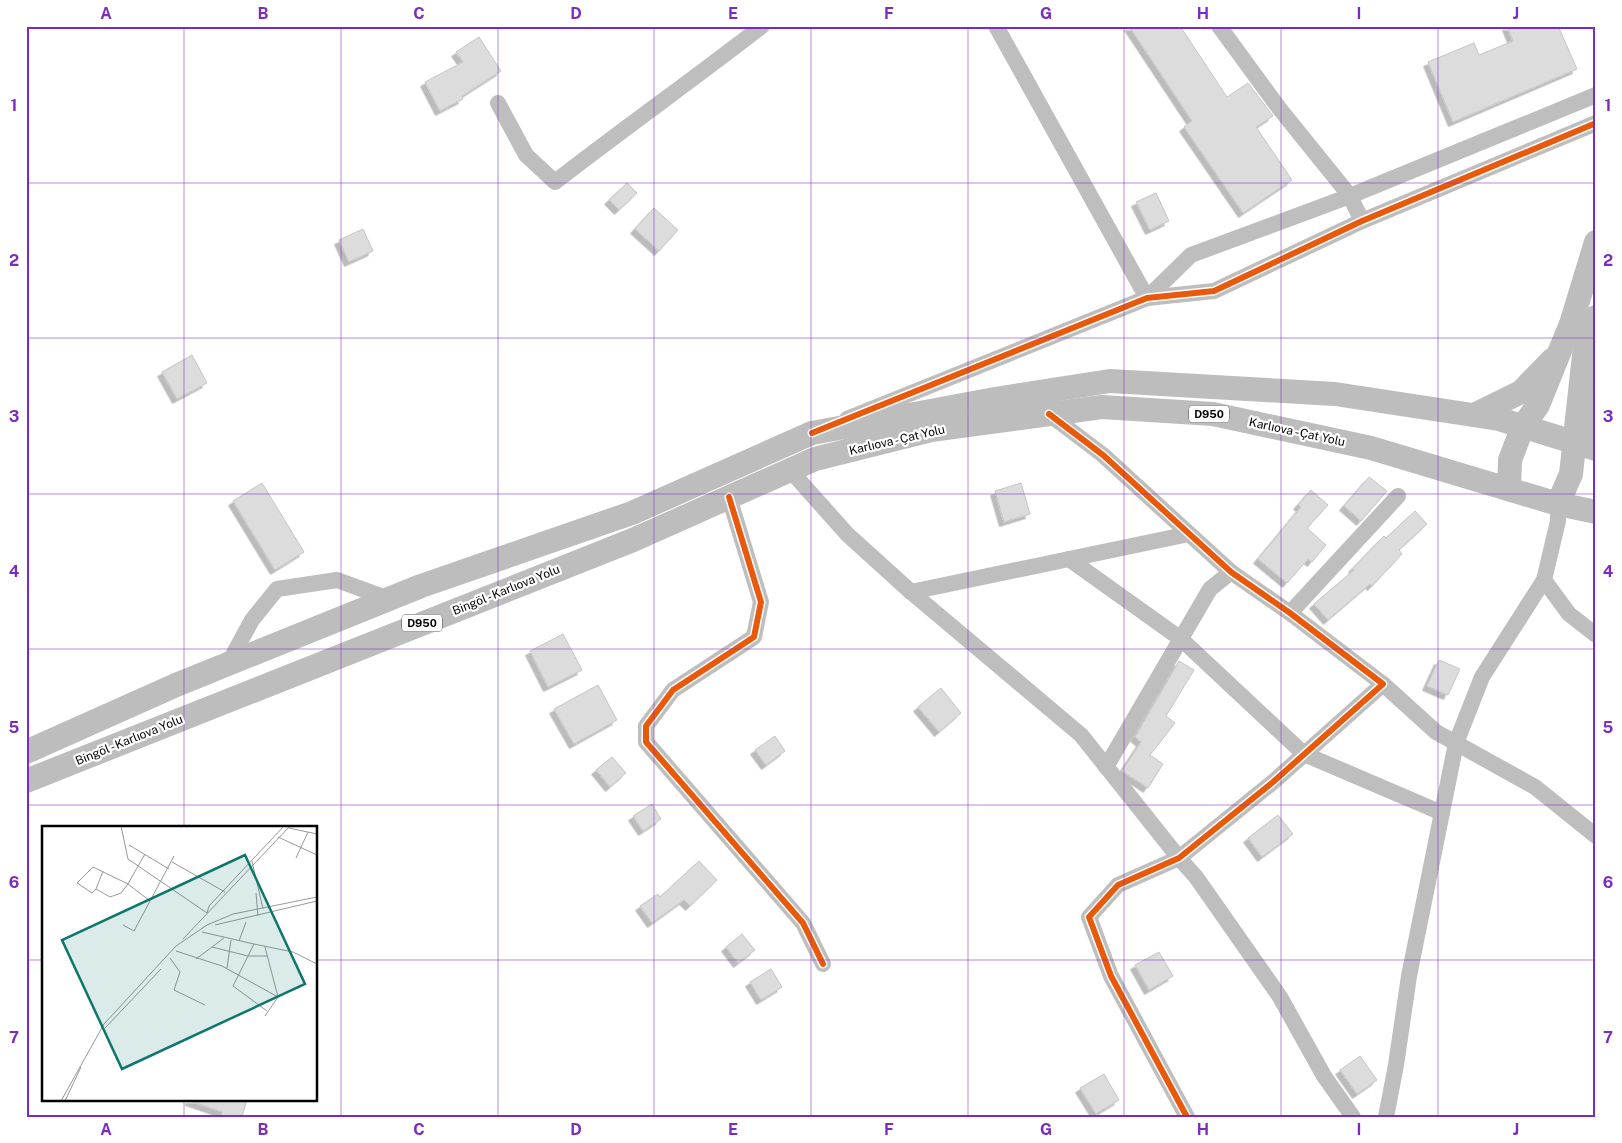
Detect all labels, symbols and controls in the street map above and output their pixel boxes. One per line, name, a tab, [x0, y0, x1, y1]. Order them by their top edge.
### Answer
text: A	[100, 4, 112, 23]
text: B	[258, 4, 269, 23]
text: C	[413, 4, 425, 23]
text: D	[570, 4, 582, 23]
text: E	[728, 4, 738, 23]
text: F	[884, 4, 894, 23]
text: G	[1040, 4, 1052, 23]
text: H	[1197, 4, 1209, 23]
text: I	[1357, 4, 1361, 23]
text: J	[1513, 4, 1519, 23]
text: 1	[11, 96, 17, 115]
text: 1	[1605, 96, 1611, 115]
text: 2	[9, 251, 19, 270]
text: 2	[1603, 251, 1613, 270]
road number: D950	[1189, 406, 1229, 422]
text: 3	[9, 407, 19, 426]
text: 3	[1603, 407, 1613, 426]
street label: Karlıova - Çat Yolu	[1248, 415, 1346, 449]
street label: Karlıova - Çat Yolu	[848, 422, 946, 458]
text: 4	[9, 562, 20, 581]
street label: Bingöl - Karlıova Yolu	[450, 562, 562, 618]
text: 4	[1603, 562, 1614, 581]
road number: D950	[402, 614, 442, 632]
street label: Bingöl - Karlıova Yolu	[73, 712, 185, 768]
text: 5	[9, 718, 20, 737]
text: 5	[1603, 718, 1614, 737]
inset map	[42, 826, 318, 1100]
text: 6	[9, 873, 19, 892]
text: 6	[1603, 873, 1613, 892]
text: 7	[9, 1028, 19, 1047]
text: 7	[1603, 1028, 1613, 1047]
text: A	[100, 1120, 112, 1139]
text: B	[258, 1120, 269, 1139]
text: C	[413, 1120, 425, 1139]
text: D	[570, 1120, 582, 1139]
text: E	[728, 1120, 738, 1139]
text: F	[884, 1120, 894, 1139]
text: G	[1040, 1120, 1052, 1139]
text: H	[1197, 1120, 1209, 1139]
text: I	[1357, 1120, 1361, 1139]
text: J	[1513, 1120, 1519, 1139]

